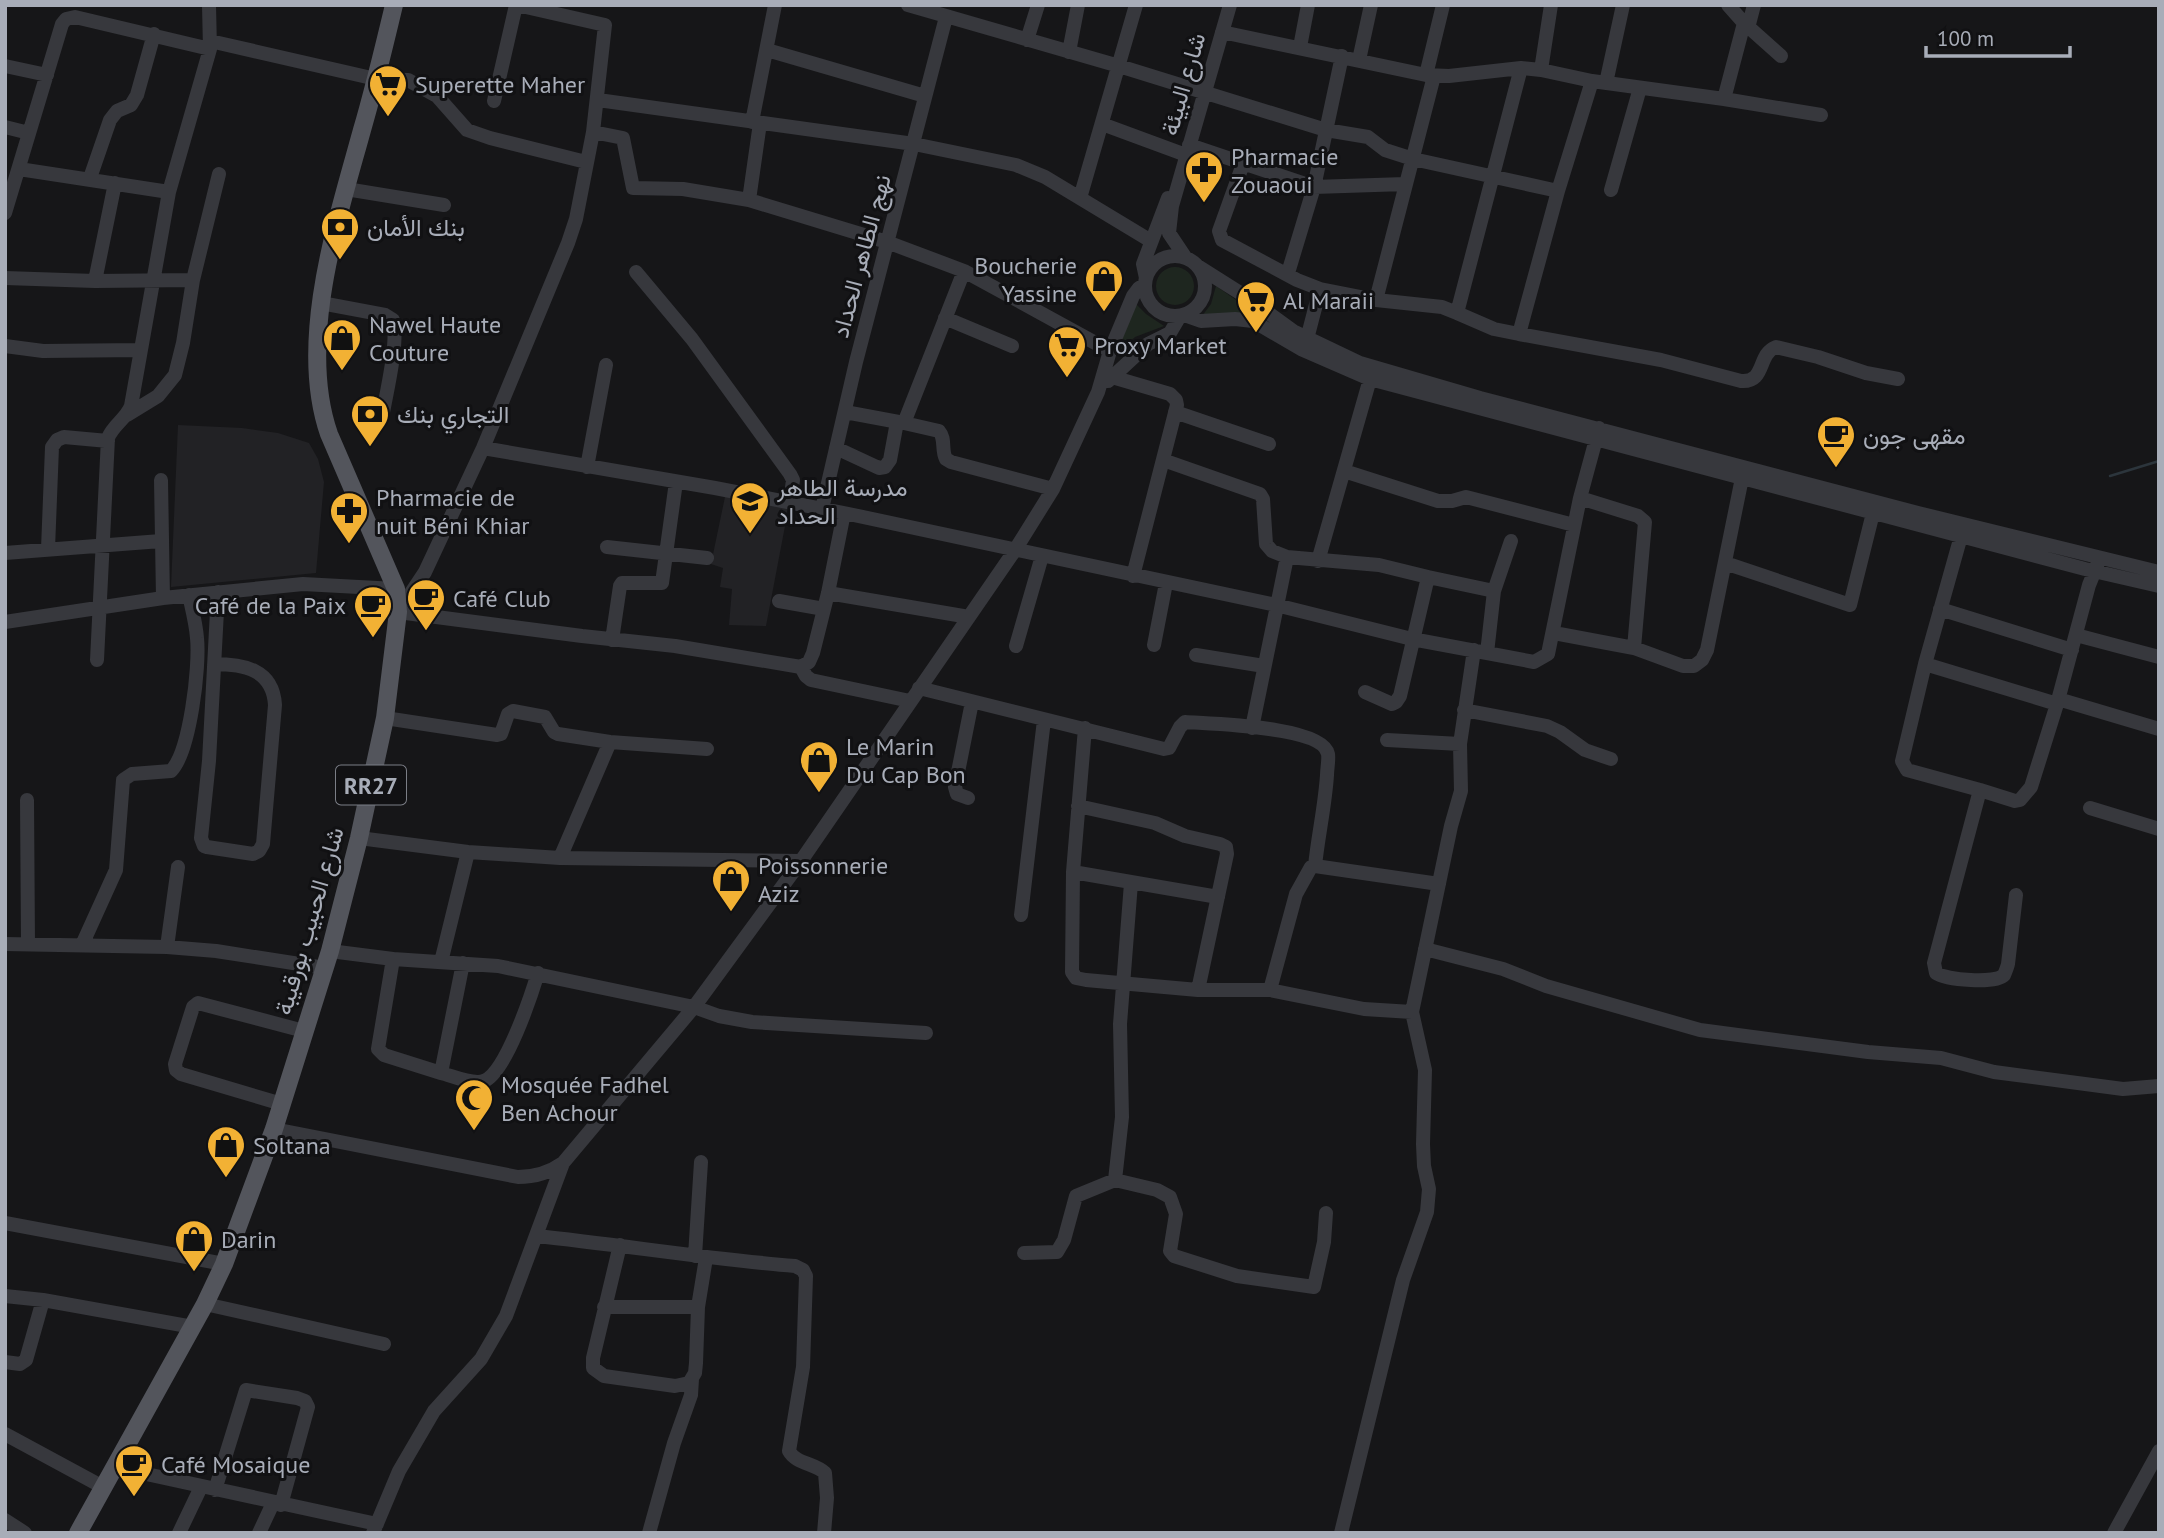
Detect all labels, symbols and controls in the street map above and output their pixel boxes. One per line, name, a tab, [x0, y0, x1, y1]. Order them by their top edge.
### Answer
scale bar	[1926, 14, 2070, 58]
text: 100 m	[1937, 25, 1994, 52]
street label: شارع البيئة	[1154, 29, 1213, 139]
supermarket icon: Superette Maher	[367, 63, 409, 118]
place label: Superette Maher	[415, 69, 585, 100]
place label: Pharmacie Zouaoui	[1231, 141, 1338, 200]
pharmacy icon: Pharmacie Zouaoui	[1183, 149, 1225, 204]
street label: نهج الطاهر الحداد	[824, 171, 900, 342]
bank icon: بنك الأمان	[319, 206, 361, 261]
place label: بنك الأمان	[367, 212, 465, 243]
place label: Boucherie Yassine	[974, 250, 1077, 309]
shop icon: Boucherie Yassine	[1083, 258, 1125, 313]
supermarket icon: Al Maraii	[1235, 279, 1277, 334]
place label: Al Maraii	[1283, 285, 1374, 316]
place label: Nawel Haute Couture	[369, 309, 501, 368]
shop icon: Nawel Haute Couture	[321, 317, 363, 372]
supermarket icon: Proxy Market	[1046, 324, 1088, 379]
place label: Proxy Market	[1094, 330, 1227, 361]
bank icon: التجاري بنك	[349, 393, 391, 448]
place label: التجاري بنك	[397, 399, 509, 434]
cafe icon: مقهى جون	[1815, 414, 1857, 469]
place label: مقهى جون	[1863, 420, 1966, 451]
place label: مدرسة الطاهر الحداد	[776, 472, 908, 531]
school or university icon: مدرسة الطاهر الحداد	[729, 480, 771, 535]
place label: Pharmacie de nuit Béni Khiar	[376, 482, 529, 541]
pharmacy icon: Pharmacie de nuit Béni Khiar	[328, 490, 370, 545]
cafe icon: Café Club	[405, 577, 447, 632]
place label: Café Club	[453, 583, 551, 614]
cafe icon: Café de la Paix	[352, 584, 394, 639]
place label: Café de la Paix	[195, 590, 346, 621]
place label: Le Marin Du Cap Bon	[846, 731, 966, 790]
shop icon: Le Marin Du Cap Bon	[798, 739, 840, 794]
road number: RR27	[336, 765, 406, 804]
street label: شارع الحبيب بورقيبة	[267, 823, 352, 1019]
place label: Poissonnerie Aziz	[758, 850, 888, 909]
shop icon: Poissonnerie Aziz	[710, 858, 752, 913]
place label: Mosquée Fadhel Ben Achour	[501, 1069, 669, 1128]
mosque icon: Mosquée Fadhel Ben Achour	[453, 1077, 495, 1132]
shop icon: Soltana	[205, 1124, 247, 1179]
place label: Soltana	[253, 1130, 331, 1161]
shop icon: Darin	[173, 1218, 215, 1273]
place label: Darin	[221, 1224, 276, 1255]
cafe icon: Café Mosaique	[113, 1443, 155, 1498]
place label: Café Mosaique	[161, 1449, 311, 1480]

